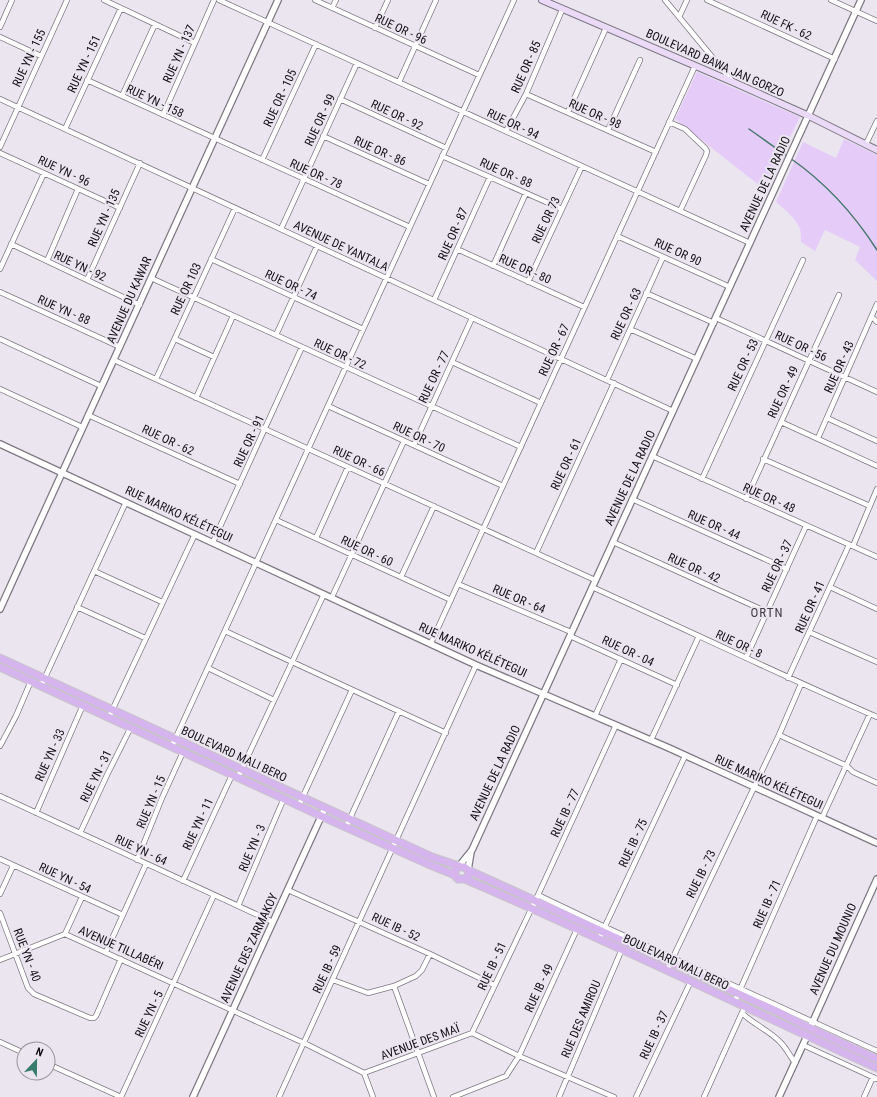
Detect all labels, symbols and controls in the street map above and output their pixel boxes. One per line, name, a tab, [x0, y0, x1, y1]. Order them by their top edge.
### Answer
street label: RUE FK - 62	[758, 7, 814, 43]
street label: RUE OR - 96	[373, 11, 429, 47]
street label: RUE YN - 137	[160, 23, 198, 85]
street label: BOULEVARD BAWA JAN GORZO	[644, 26, 786, 100]
street label: RUE YN - 155	[10, 27, 48, 89]
street label: RUE YN - 151	[65, 33, 103, 95]
street label: RUE OR - 85	[508, 39, 544, 95]
street label: RUE OR - 105	[261, 67, 299, 129]
street label: RUE YN - 158	[124, 82, 186, 120]
street label: RUE OR - 99	[302, 92, 338, 148]
street label: RUE OR - 98	[567, 96, 623, 132]
street label: RUE OR - 92	[369, 97, 425, 133]
street label: RUE OR - 94	[485, 106, 541, 142]
street label: RUE OR - 86	[352, 133, 408, 169]
street label: AVENUE DE LA RADIO	[737, 134, 793, 234]
street label: RUE YN - 96	[36, 153, 92, 189]
street label: RUE OR - 88	[478, 155, 534, 191]
street label: RUE OR - 78	[288, 156, 344, 192]
street label: RUE YN - 135	[85, 187, 123, 249]
street label: RUE OR 73	[529, 194, 563, 246]
street label: RUE OR - 87	[435, 206, 471, 262]
street label: AVENUE DE YANTALA	[291, 218, 391, 274]
street label: RUE OR 90	[652, 235, 704, 269]
street label: RUE YN - 92	[52, 248, 108, 284]
street label: RUE OR - 80	[497, 251, 553, 287]
street label: AVENUE DU KAWAR	[104, 254, 155, 346]
street label: RUE OR 103	[168, 261, 204, 317]
street label: RUE OR - 74	[263, 267, 319, 303]
street label: RUE OR - 63	[608, 286, 644, 342]
street label: RUE YN - 88	[36, 292, 92, 328]
street label: RUE OR - 67	[536, 322, 572, 378]
street label: RUE OR - 56	[773, 328, 829, 364]
street label: RUE OR - 72	[312, 336, 368, 372]
street label: RUE OR - 53	[725, 337, 761, 393]
street label: RUE OR - 43	[821, 339, 857, 395]
street label: RUE OR - 77	[416, 349, 452, 405]
street label: RUE OR - 49	[765, 364, 801, 420]
street label: RUE OR - 91	[231, 413, 267, 469]
street label: RUE OR - 70	[391, 419, 447, 455]
street label: RUE OR - 62	[140, 422, 196, 458]
street label: AVENUE DE LA RADIO	[602, 428, 658, 528]
street label: RUE OR - 61	[548, 436, 584, 492]
street label: RUE OR - 66	[331, 443, 387, 479]
street label: RUE OR - 48	[741, 480, 797, 516]
street label: RUE MARIKO KÉLÉTEGUI	[123, 482, 235, 545]
street label: RUE OR - 44	[686, 507, 742, 543]
street label: RUE OR - 60	[339, 533, 395, 569]
street label: RUE OR - 37	[759, 538, 795, 594]
street label: RUE OR - 42	[666, 550, 722, 586]
street label: RUE OR - 41	[792, 579, 828, 635]
street label: RUE OR - 64	[491, 582, 547, 616]
district label: ORTN	[750, 605, 784, 620]
street label: RUE MARIKO KÉLÉTEGUI	[417, 619, 530, 680]
street label: RUE OR - 8	[713, 627, 765, 661]
street label: RUE OR - 04	[600, 633, 656, 669]
street label: BOULEVARD MALI BERO	[179, 723, 289, 785]
street label: AVENUE DE LA RADIO	[467, 723, 523, 823]
street label: RUE YN - 33	[32, 727, 68, 783]
street label: RUE YN - 31	[77, 748, 115, 804]
street label: RUE MARIKO KÉLÉTEGUI	[713, 751, 826, 812]
street label: RUE YN - 15	[134, 773, 168, 830]
street label: RUE IB - 77	[548, 787, 582, 839]
street label: RUE YN - 11	[180, 796, 216, 852]
street label: RUE IB - 75	[616, 817, 650, 869]
street label: RUE YN - 3	[236, 822, 268, 874]
street label: RUE YN - 64	[113, 832, 169, 868]
street label: RUE IB - 73	[683, 848, 719, 900]
street label: RUE YN - 54	[37, 860, 93, 896]
street label: RUE IB - 71	[750, 878, 784, 930]
street label: AVENUE DES ZARMAKOY	[217, 890, 281, 1005]
street label: AVENUE DU MOUNIO	[806, 901, 860, 997]
street label: RUE IB - 52	[370, 910, 422, 944]
street label: AVENUE TILLABÉRI	[76, 922, 166, 973]
street label: RUE YN - 40	[10, 926, 44, 984]
street label: BOULEVARD MALI BERO	[621, 931, 731, 993]
street label: RUE IB - 51	[475, 940, 509, 992]
street label: RUE IB - 59	[310, 943, 344, 995]
street label: RUE IB - 49	[522, 962, 556, 1014]
street label: RUE DES AMIROU	[558, 978, 604, 1060]
street label: RUE YN - 5	[132, 988, 166, 1040]
street label: RUE IB - 37	[637, 1009, 671, 1061]
street label: AVENUE DES MAÏ	[378, 1020, 462, 1063]
north arrow	[16, 1041, 56, 1081]
text: N	[34, 1045, 45, 1060]

